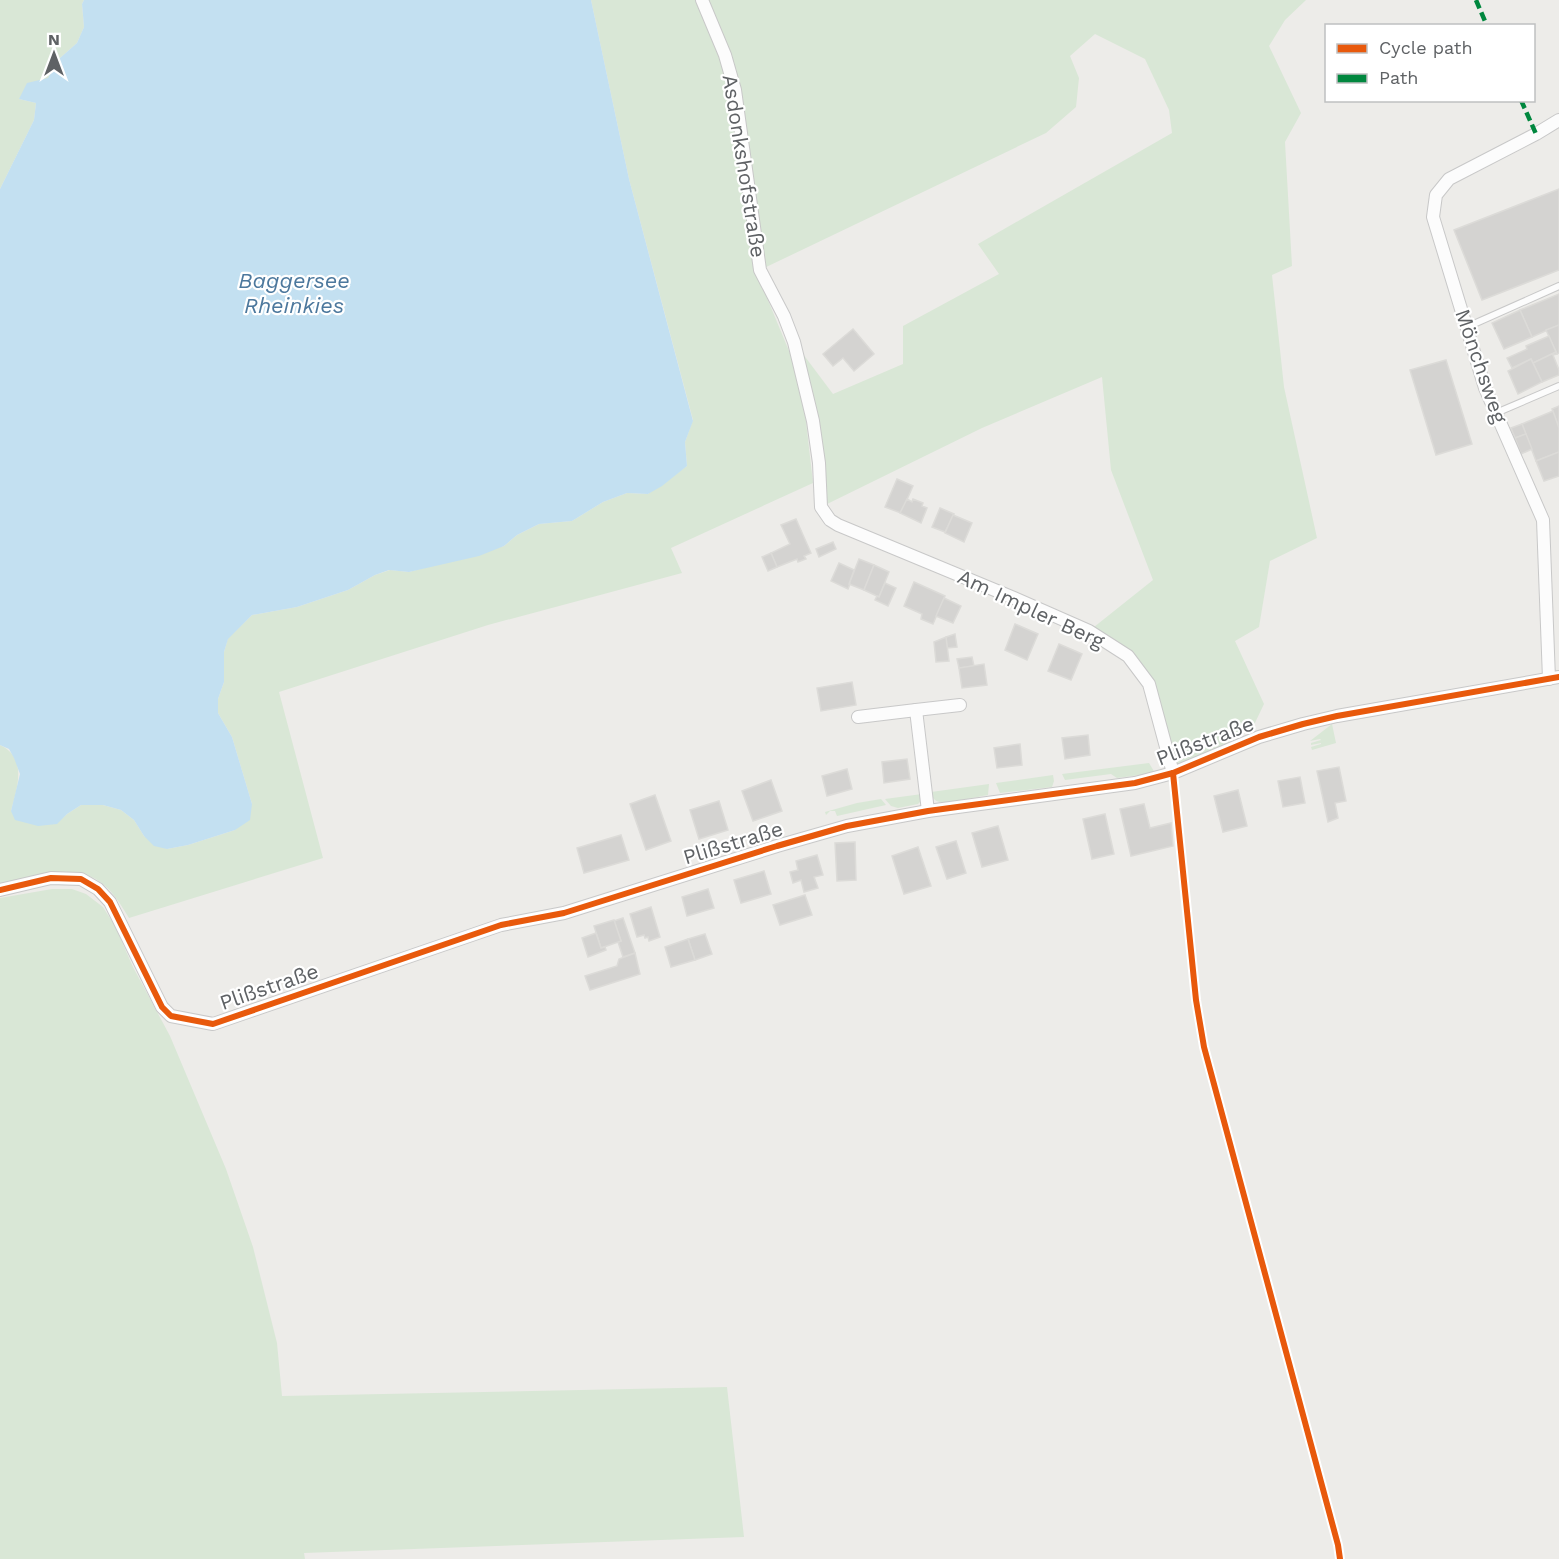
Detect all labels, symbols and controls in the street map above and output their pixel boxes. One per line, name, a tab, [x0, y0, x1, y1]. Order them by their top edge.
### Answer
north arrow	[24, 24, 84, 84]
legend	[1325, 24, 1535, 102]
text: N	[48, 30, 60, 49]
text: Cycle path	[1379, 37, 1473, 58]
text: Path	[1379, 67, 1419, 88]
street label: Asdonkshofstraße	[718, 73, 771, 259]
water label: Baggersee Rheinkies	[238, 268, 350, 318]
street label: Mönchsweg	[1450, 305, 1513, 427]
street label: Am Impler Berg	[954, 564, 1109, 654]
street label: Plißstraße	[1152, 710, 1257, 771]
street label: Plißstraße	[680, 816, 786, 870]
street label: Plißstraße	[216, 958, 322, 1015]

